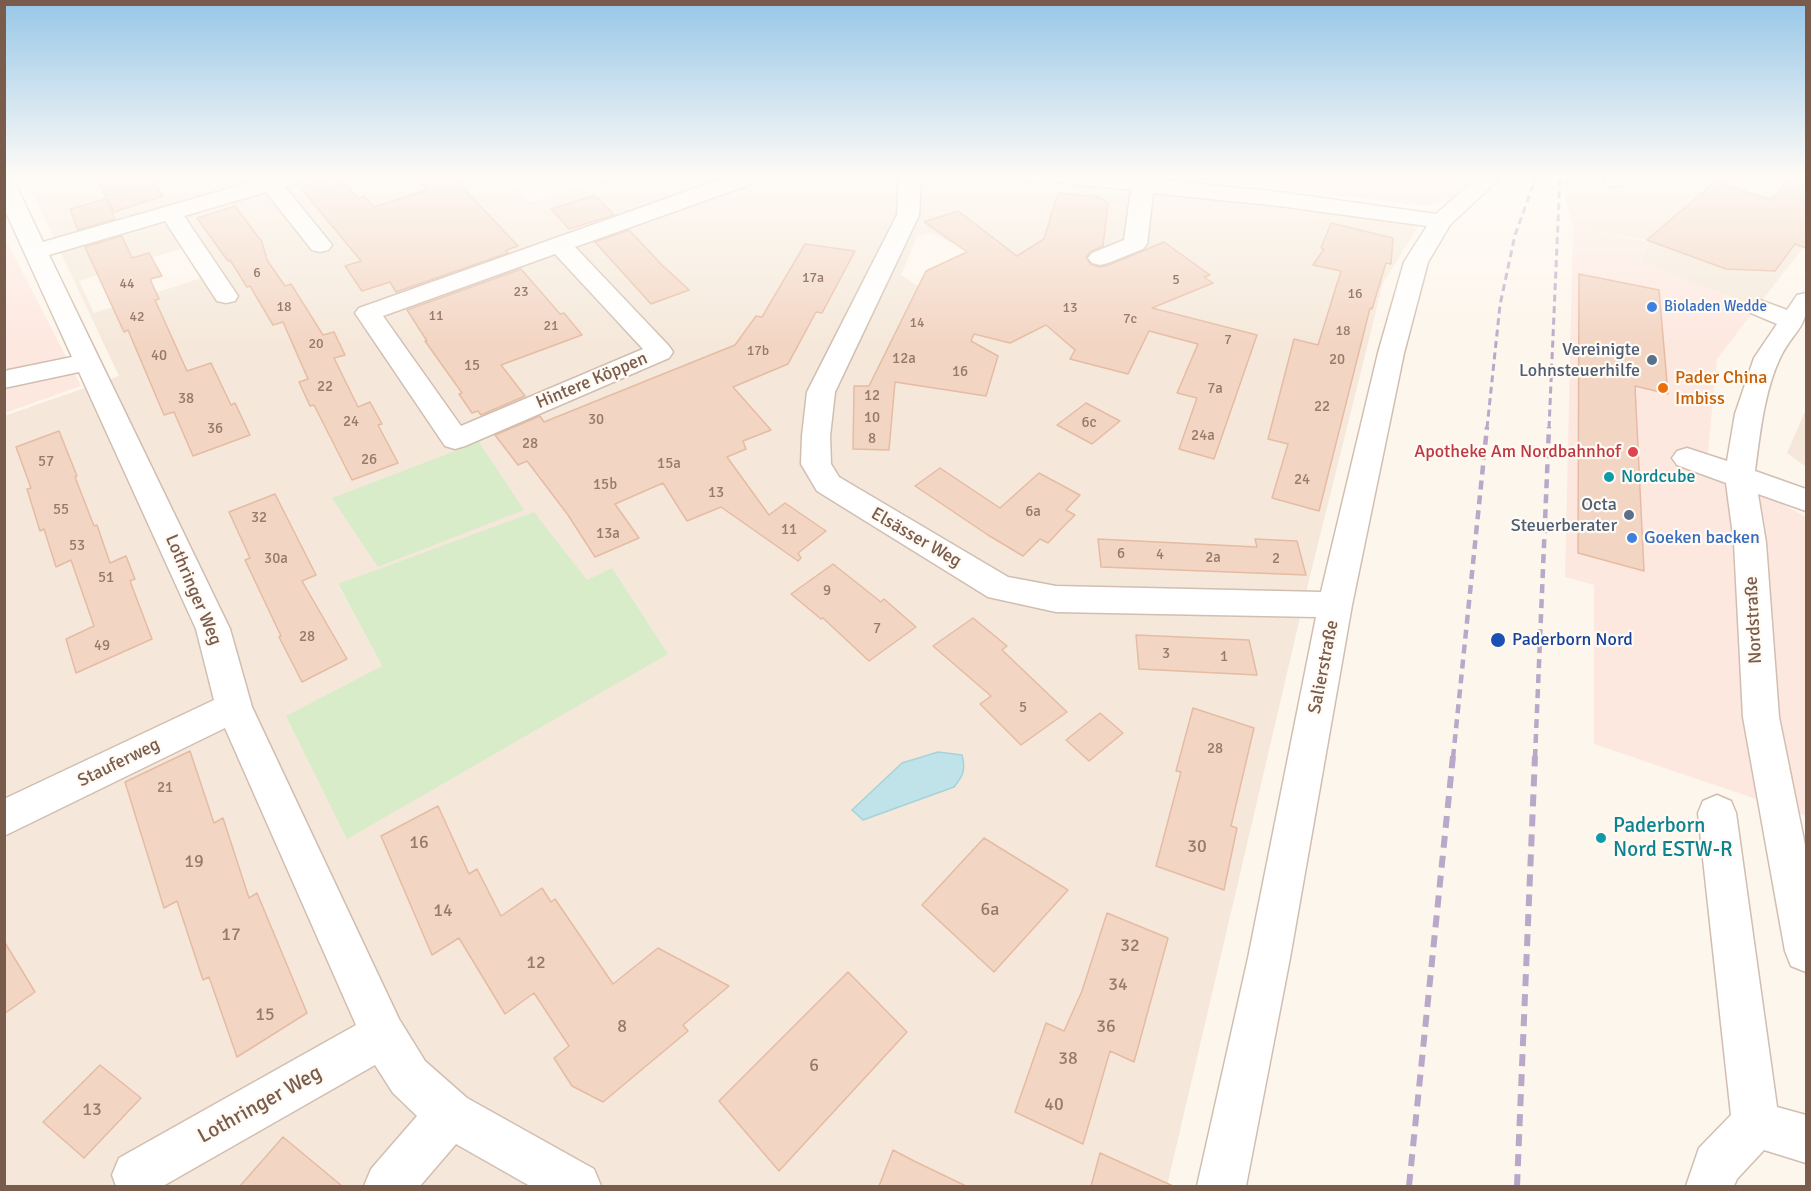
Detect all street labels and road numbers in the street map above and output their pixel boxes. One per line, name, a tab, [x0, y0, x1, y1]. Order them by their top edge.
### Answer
street label: Hintere Köppen	[533, 348, 651, 414]
street label: Elsässer Weg	[867, 503, 965, 573]
street label: Lothringer Weg	[160, 531, 226, 649]
street label: Nordstraße	[1741, 576, 1767, 664]
street label: Salierstraße	[1304, 618, 1344, 716]
street label: Stauferweg	[75, 734, 163, 792]
street label: Lothringer Weg	[194, 1061, 326, 1149]

